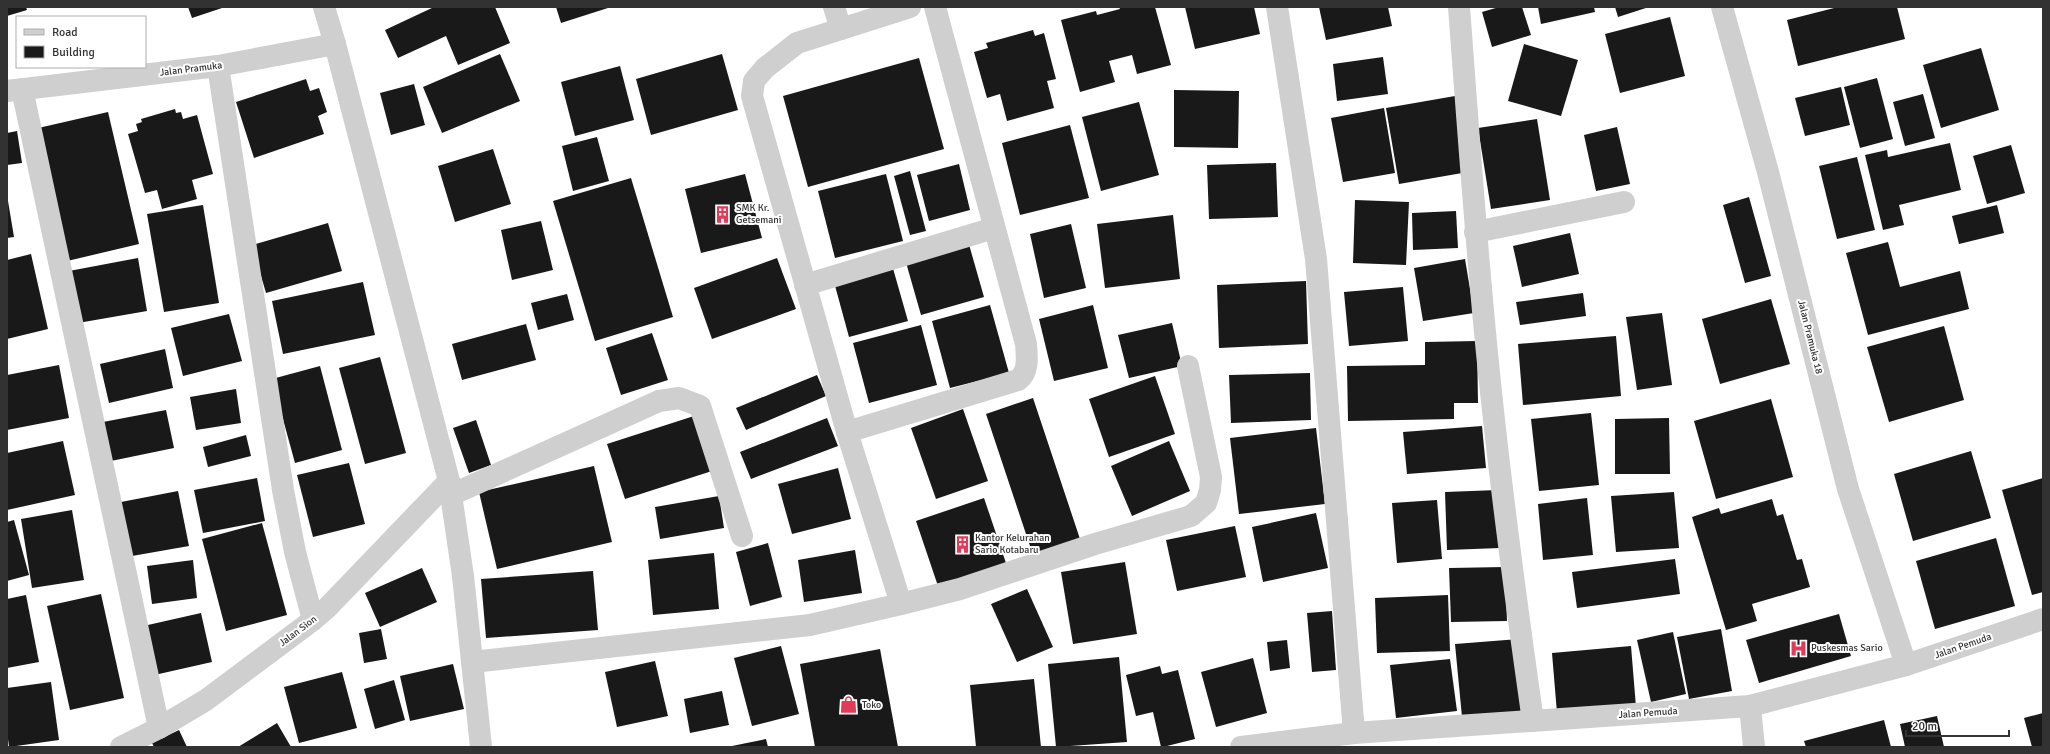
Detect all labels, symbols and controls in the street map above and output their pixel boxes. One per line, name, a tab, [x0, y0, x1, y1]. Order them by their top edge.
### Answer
legend	[16, 16, 146, 68]
text: Road	[52, 25, 78, 40]
text: Building	[52, 45, 95, 60]
street label: Jalan Pramuka	[159, 59, 223, 79]
place label: SMK Kr. Getsemani	[736, 202, 782, 226]
building icon: SMK Kr. Getsemani	[713, 204, 733, 224]
street label: Jalan Pramuka 18	[1795, 299, 1825, 375]
place label: Kantor Kelurahan Sario Kotabaru	[975, 532, 1050, 556]
building icon: Kantor Kelurahan Sario Kotabaru	[952, 534, 972, 554]
street label: Jalan Sion	[277, 613, 319, 649]
street label: Jalan Pemuda	[1933, 631, 1993, 661]
hospital icon: Puskesmas Sario	[1788, 638, 1808, 658]
place label: Puskesmas Sario	[1811, 642, 1883, 654]
shop icon: Toko	[839, 695, 859, 715]
place label: Toko	[862, 699, 881, 711]
street label: Jalan Pemuda	[1618, 705, 1678, 721]
scale bar	[1906, 712, 2009, 738]
text: 20 m	[1912, 719, 1937, 734]

